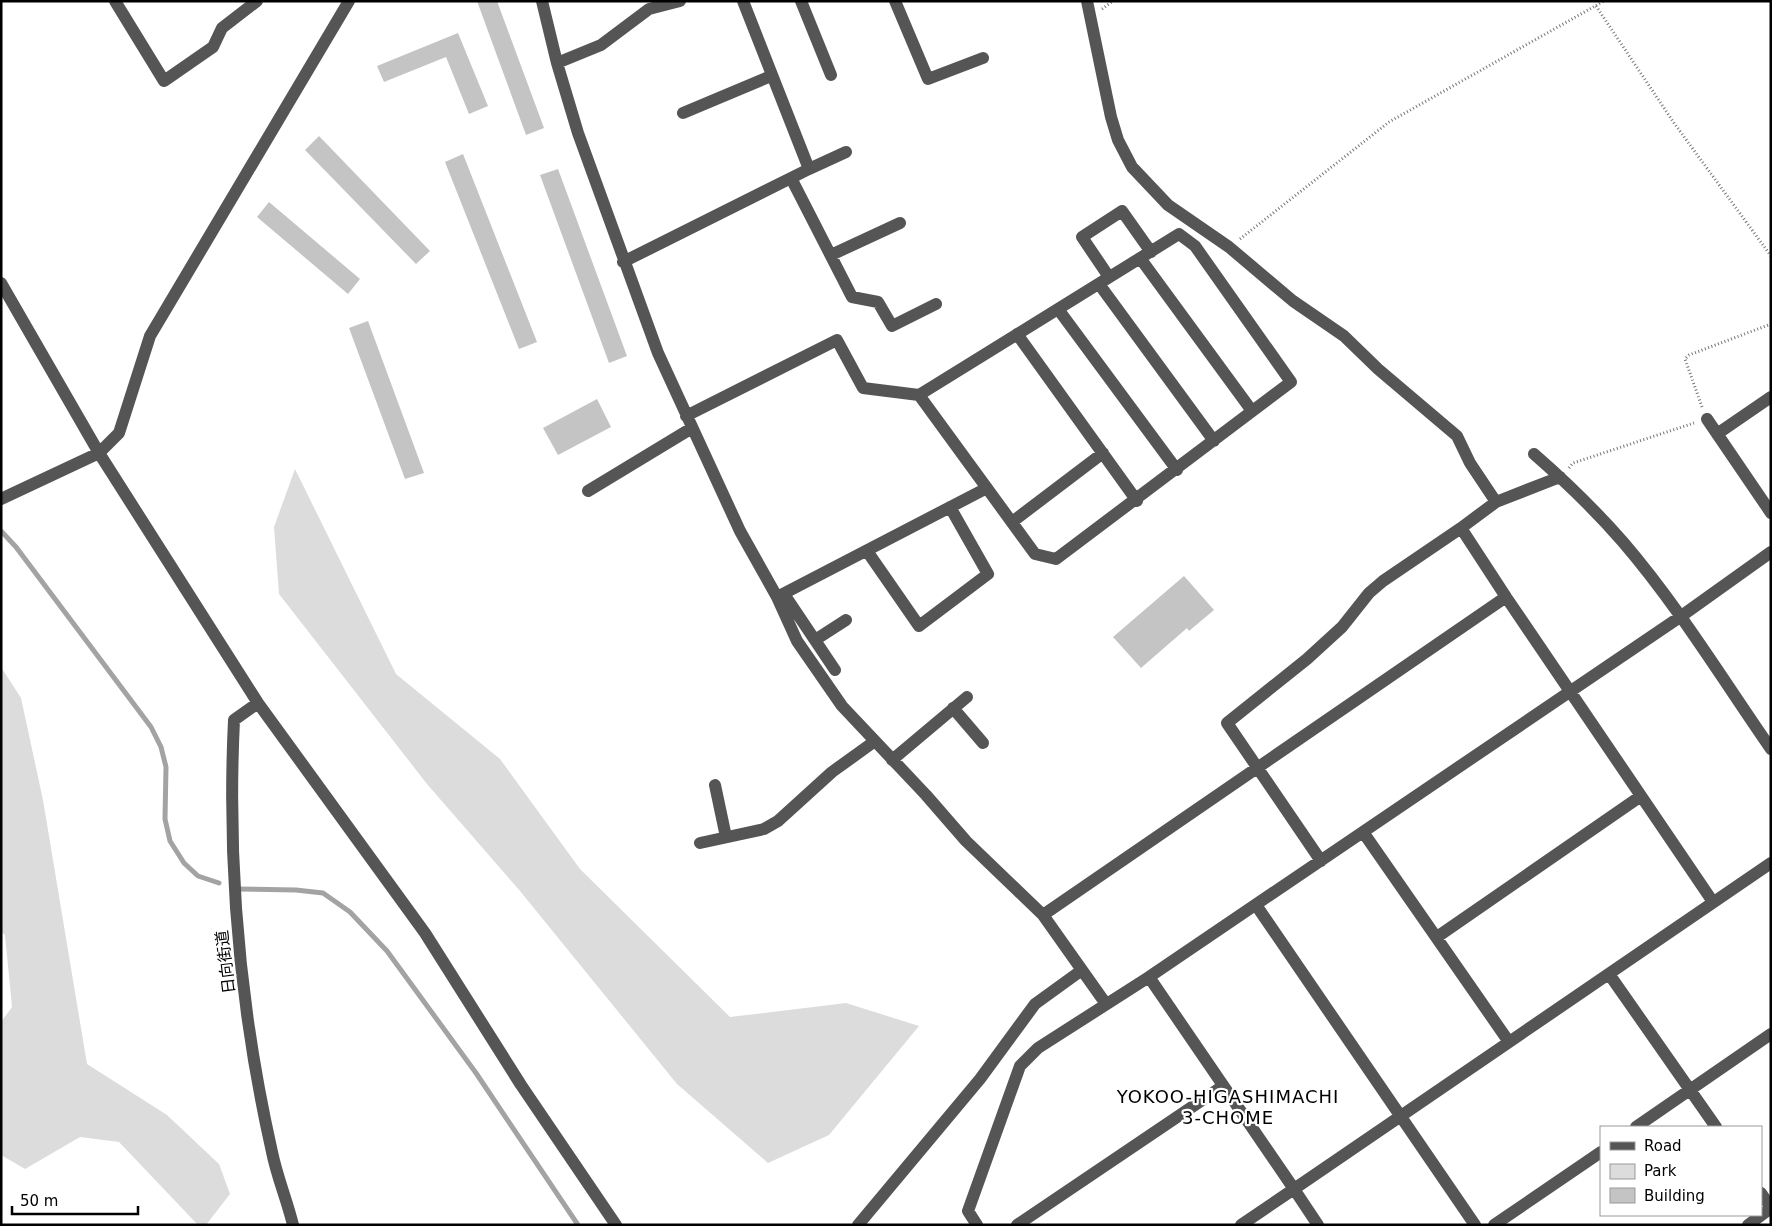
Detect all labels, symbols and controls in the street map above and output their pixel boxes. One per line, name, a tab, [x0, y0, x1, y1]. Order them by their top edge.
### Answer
street label: 日向街道	[212, 929, 239, 995]
district label: YOKOO-HIGASHIMACHI 3-CHOME	[1116, 1086, 1339, 1128]
legend	[1600, 1126, 1762, 1216]
text: Road	[1644, 1137, 1682, 1155]
text: Park	[1644, 1162, 1677, 1180]
scale bar	[12, 1184, 139, 1216]
text: Building	[1644, 1187, 1705, 1205]
text: 50 m	[20, 1192, 58, 1210]

